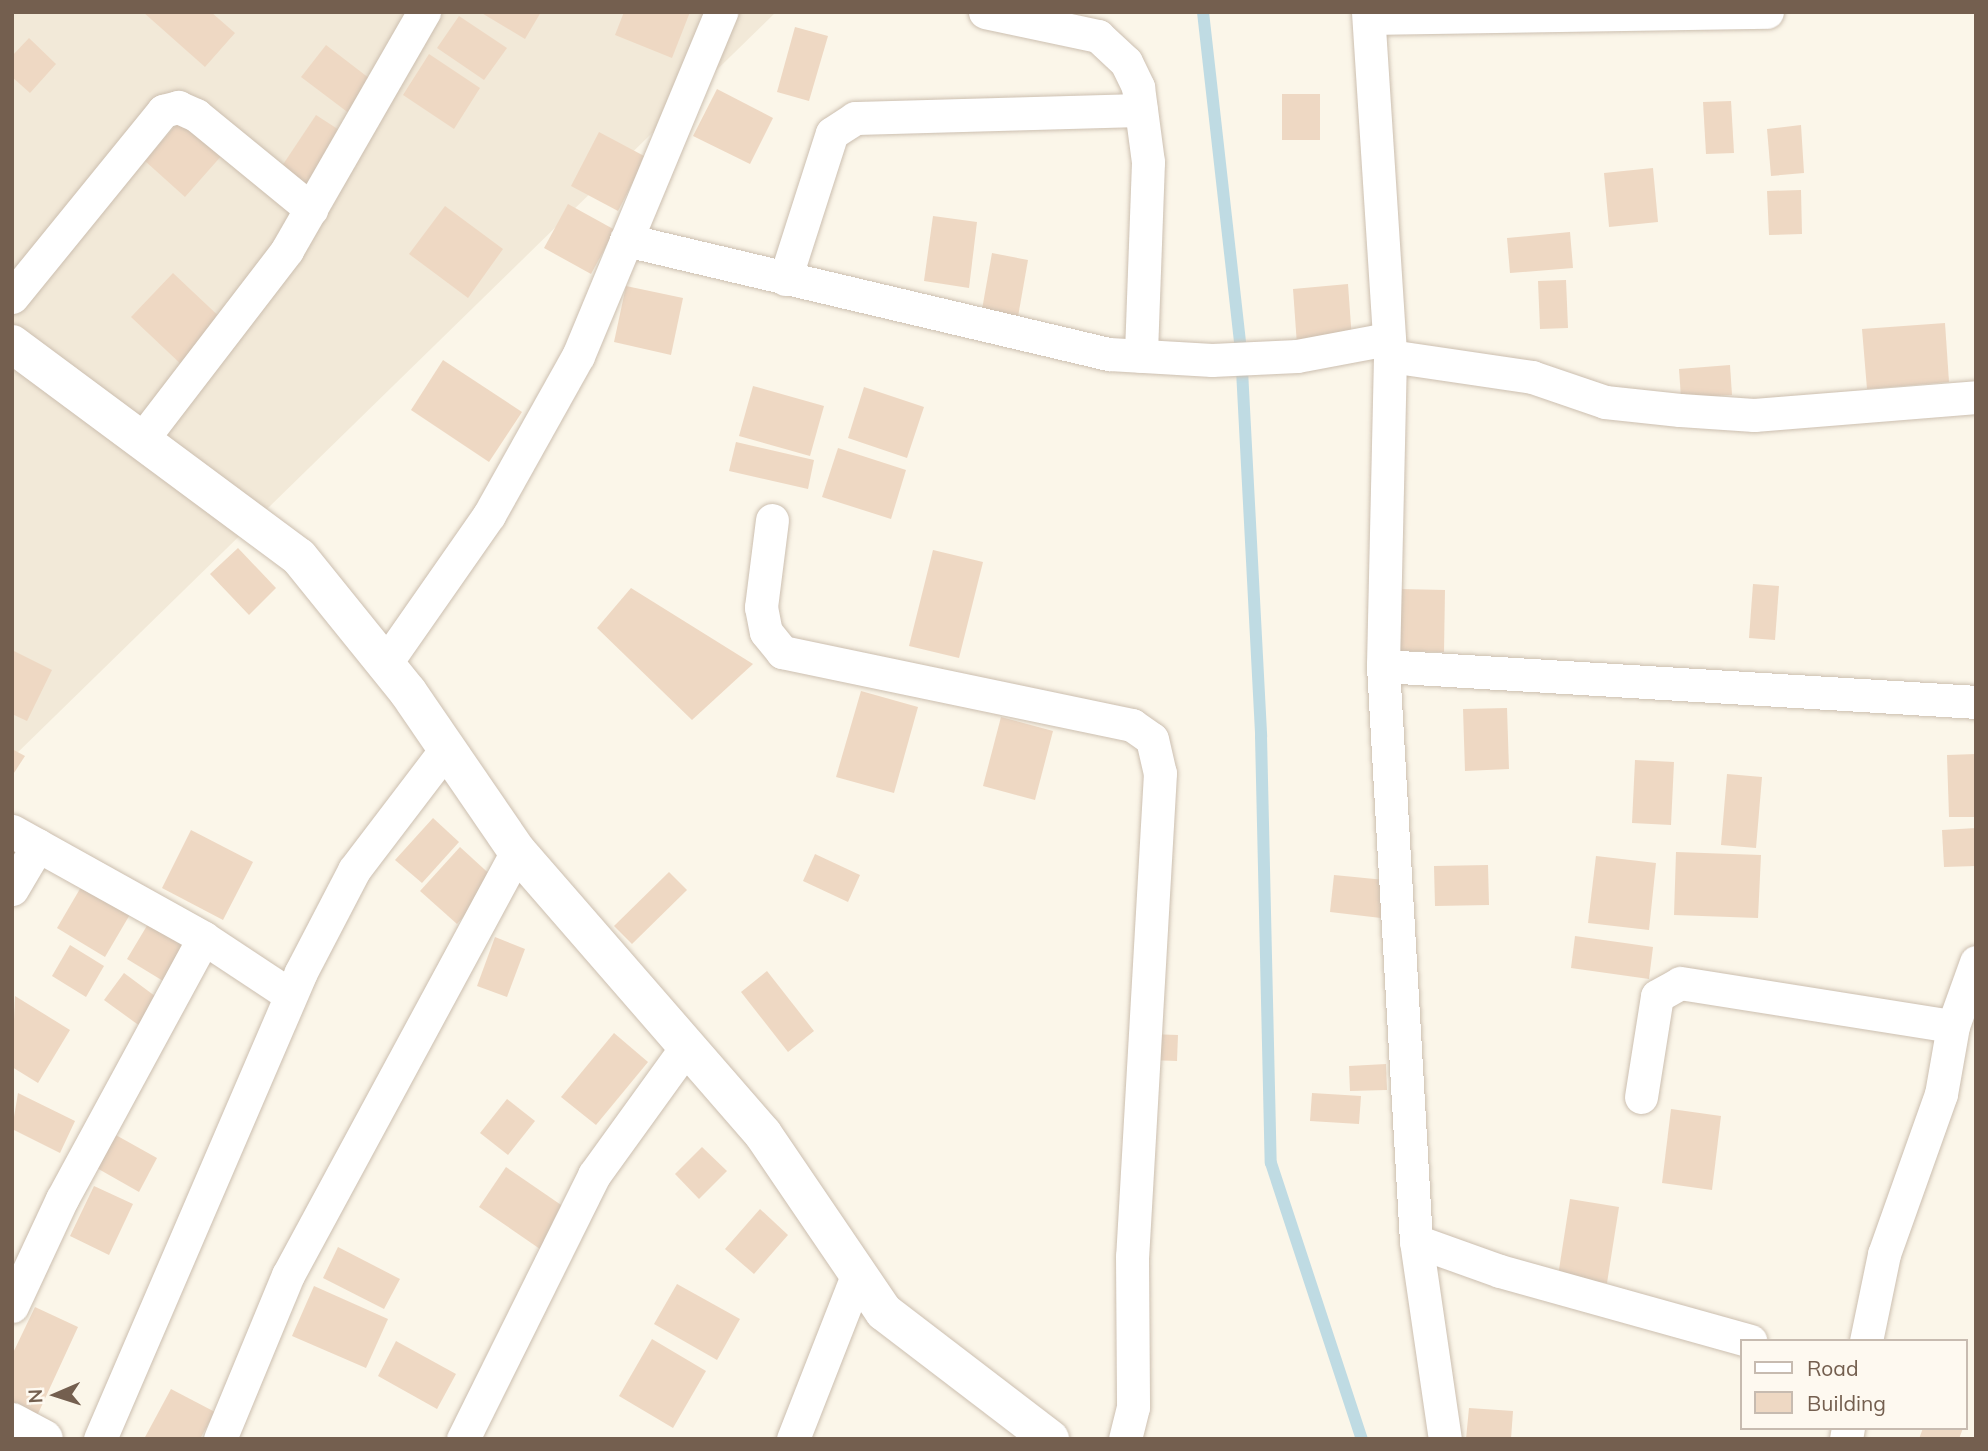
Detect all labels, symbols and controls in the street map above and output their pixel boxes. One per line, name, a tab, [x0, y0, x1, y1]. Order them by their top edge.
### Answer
legend	[1740, 1339, 1967, 1430]
text: Road	[1807, 1355, 1858, 1381]
north arrow	[21, 1360, 91, 1430]
text: N	[23, 1388, 47, 1404]
text: Building	[1807, 1390, 1886, 1416]

